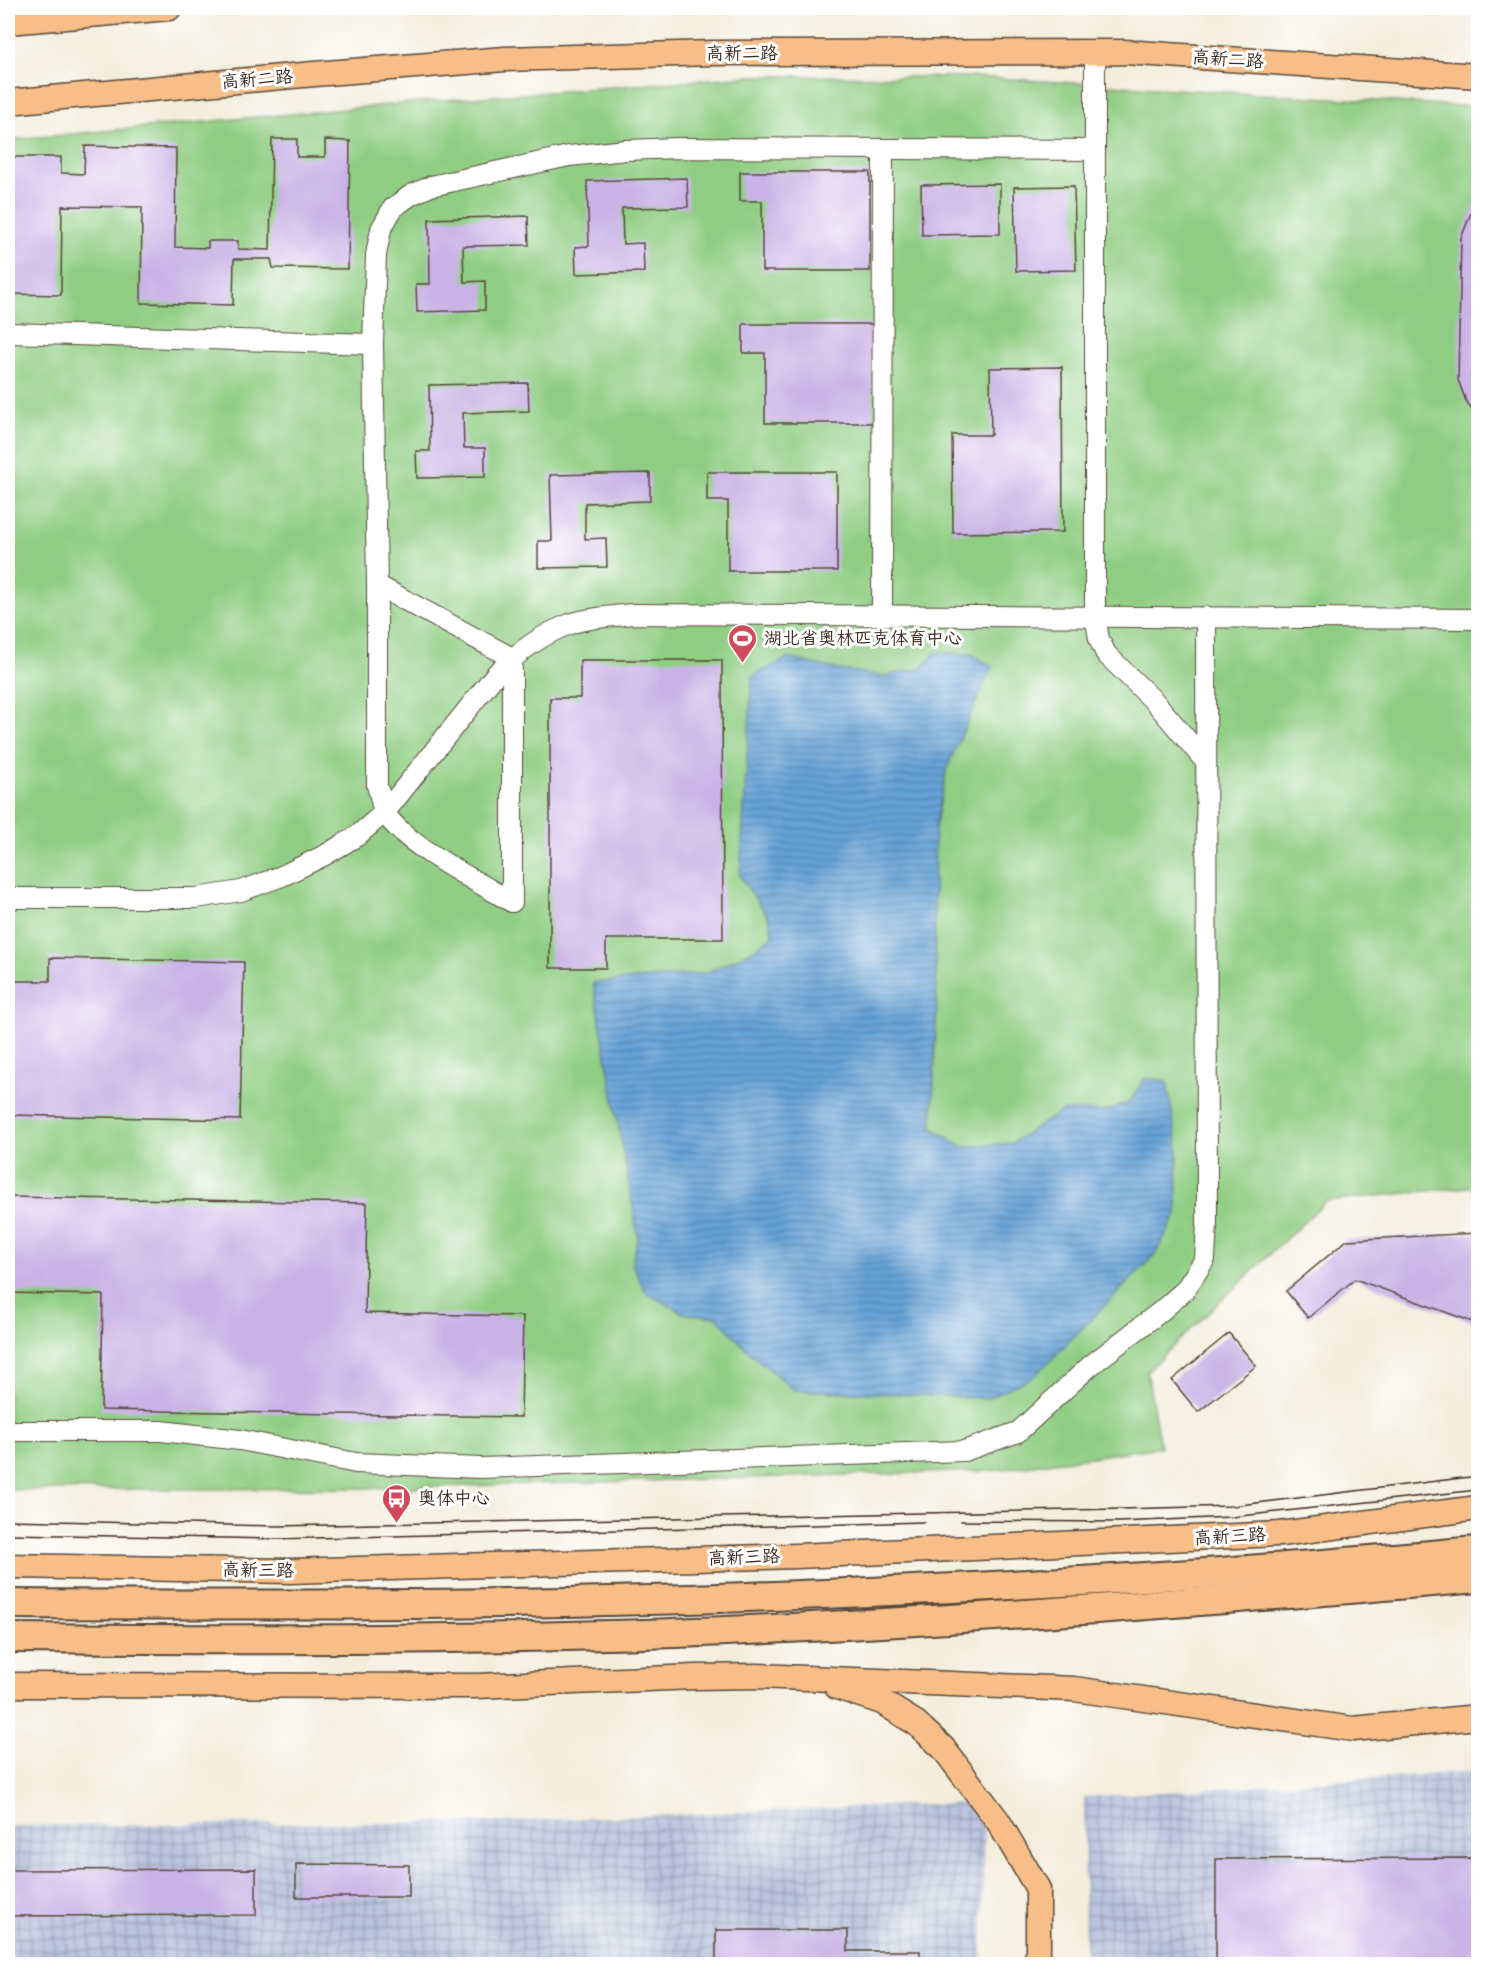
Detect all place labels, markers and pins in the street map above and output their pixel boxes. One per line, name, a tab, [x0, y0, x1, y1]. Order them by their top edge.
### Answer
sports icon: 湖北省奥林匹克体育中心	[727, 622, 759, 664]
place label: 湖北省奥林匹克体育中心	[764, 622, 962, 654]
bus stop icon: 奥体中心	[381, 1482, 413, 1524]
place label: 奥体中心	[418, 1482, 490, 1514]

